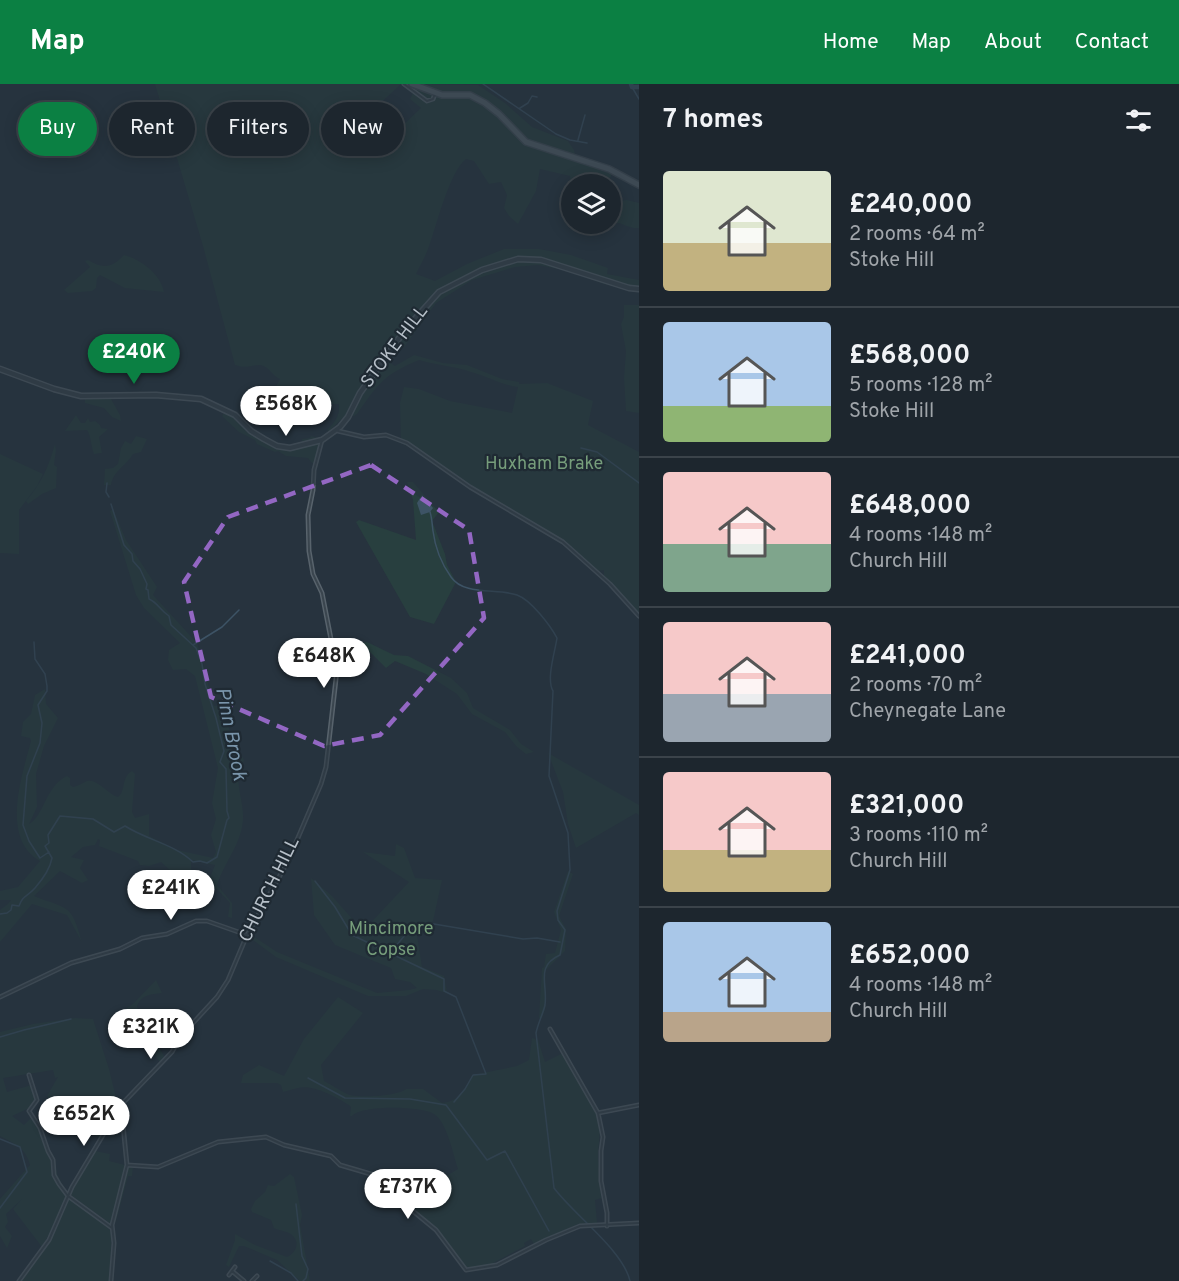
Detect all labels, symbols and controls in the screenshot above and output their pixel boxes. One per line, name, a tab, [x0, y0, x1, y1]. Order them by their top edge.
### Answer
text: Map	[30, 24, 85, 60]
text: Home	[823, 29, 879, 56]
text: Map	[912, 29, 951, 56]
text: About	[984, 29, 1042, 56]
text: Contact	[1075, 29, 1149, 56]
chip: Buy	[18, 102, 97, 156]
chip: Rent	[109, 102, 195, 156]
chip: Filters	[207, 102, 309, 156]
chip: New	[321, 102, 404, 156]
text: 7 homes	[663, 104, 763, 137]
icon: filters	[1122, 104, 1155, 137]
map controls	[561, 174, 621, 234]
button: layers	[561, 174, 621, 234]
text: £240,000	[849, 189, 972, 222]
icon: home	[711, 195, 783, 267]
text: 2 rooms · 64 m²	[849, 222, 985, 248]
text: Stoke Hill	[849, 248, 934, 274]
street label: STOKE HILL	[356, 301, 434, 393]
pin: £240K	[92, 334, 176, 385]
text: £240K	[102, 340, 166, 366]
text: £568,000	[849, 340, 970, 373]
icon: home	[711, 346, 783, 418]
text: 5 rooms · 128 m²	[849, 373, 992, 399]
pin: £568K	[244, 386, 328, 437]
text: £568K	[254, 392, 318, 418]
text: Stoke Hill	[849, 399, 934, 425]
park label: Huxham Brake	[485, 453, 603, 476]
text: £648,000	[849, 490, 971, 523]
icon: home	[711, 496, 783, 568]
text: 4 rooms · 148 m²	[849, 523, 992, 549]
text: Church Hill	[849, 549, 947, 575]
pin: £648K	[282, 638, 366, 689]
text: £241,000	[849, 640, 966, 673]
text: £648K	[292, 644, 356, 670]
icon: home	[711, 646, 783, 718]
text: 2 rooms · 70 m²	[849, 673, 982, 699]
water label: Pinn Brook	[208, 685, 252, 784]
text: Cheynegate Lane	[849, 699, 1006, 725]
text: £321,000	[849, 790, 964, 823]
icon: home	[711, 796, 783, 868]
text: 3 rooms · 110 m²	[849, 823, 988, 849]
street label: CHURCH HILL	[235, 834, 305, 946]
text: Church Hill	[849, 849, 947, 875]
pin: £241K	[129, 870, 213, 921]
text: £241K	[141, 876, 201, 902]
park label: Mincimore Copse	[349, 918, 433, 962]
text: £652,000	[849, 940, 970, 973]
icon: home	[711, 946, 783, 1018]
text: 4 rooms · 148 m²	[849, 973, 992, 999]
text: Church Hill	[849, 999, 947, 1025]
pin: £321K	[109, 1009, 193, 1060]
text: £321K	[122, 1015, 180, 1041]
pin: £652K	[42, 1096, 126, 1147]
text: £652K	[53, 1102, 115, 1128]
pin: £737K	[366, 1169, 450, 1220]
text: £737K	[378, 1175, 438, 1201]

